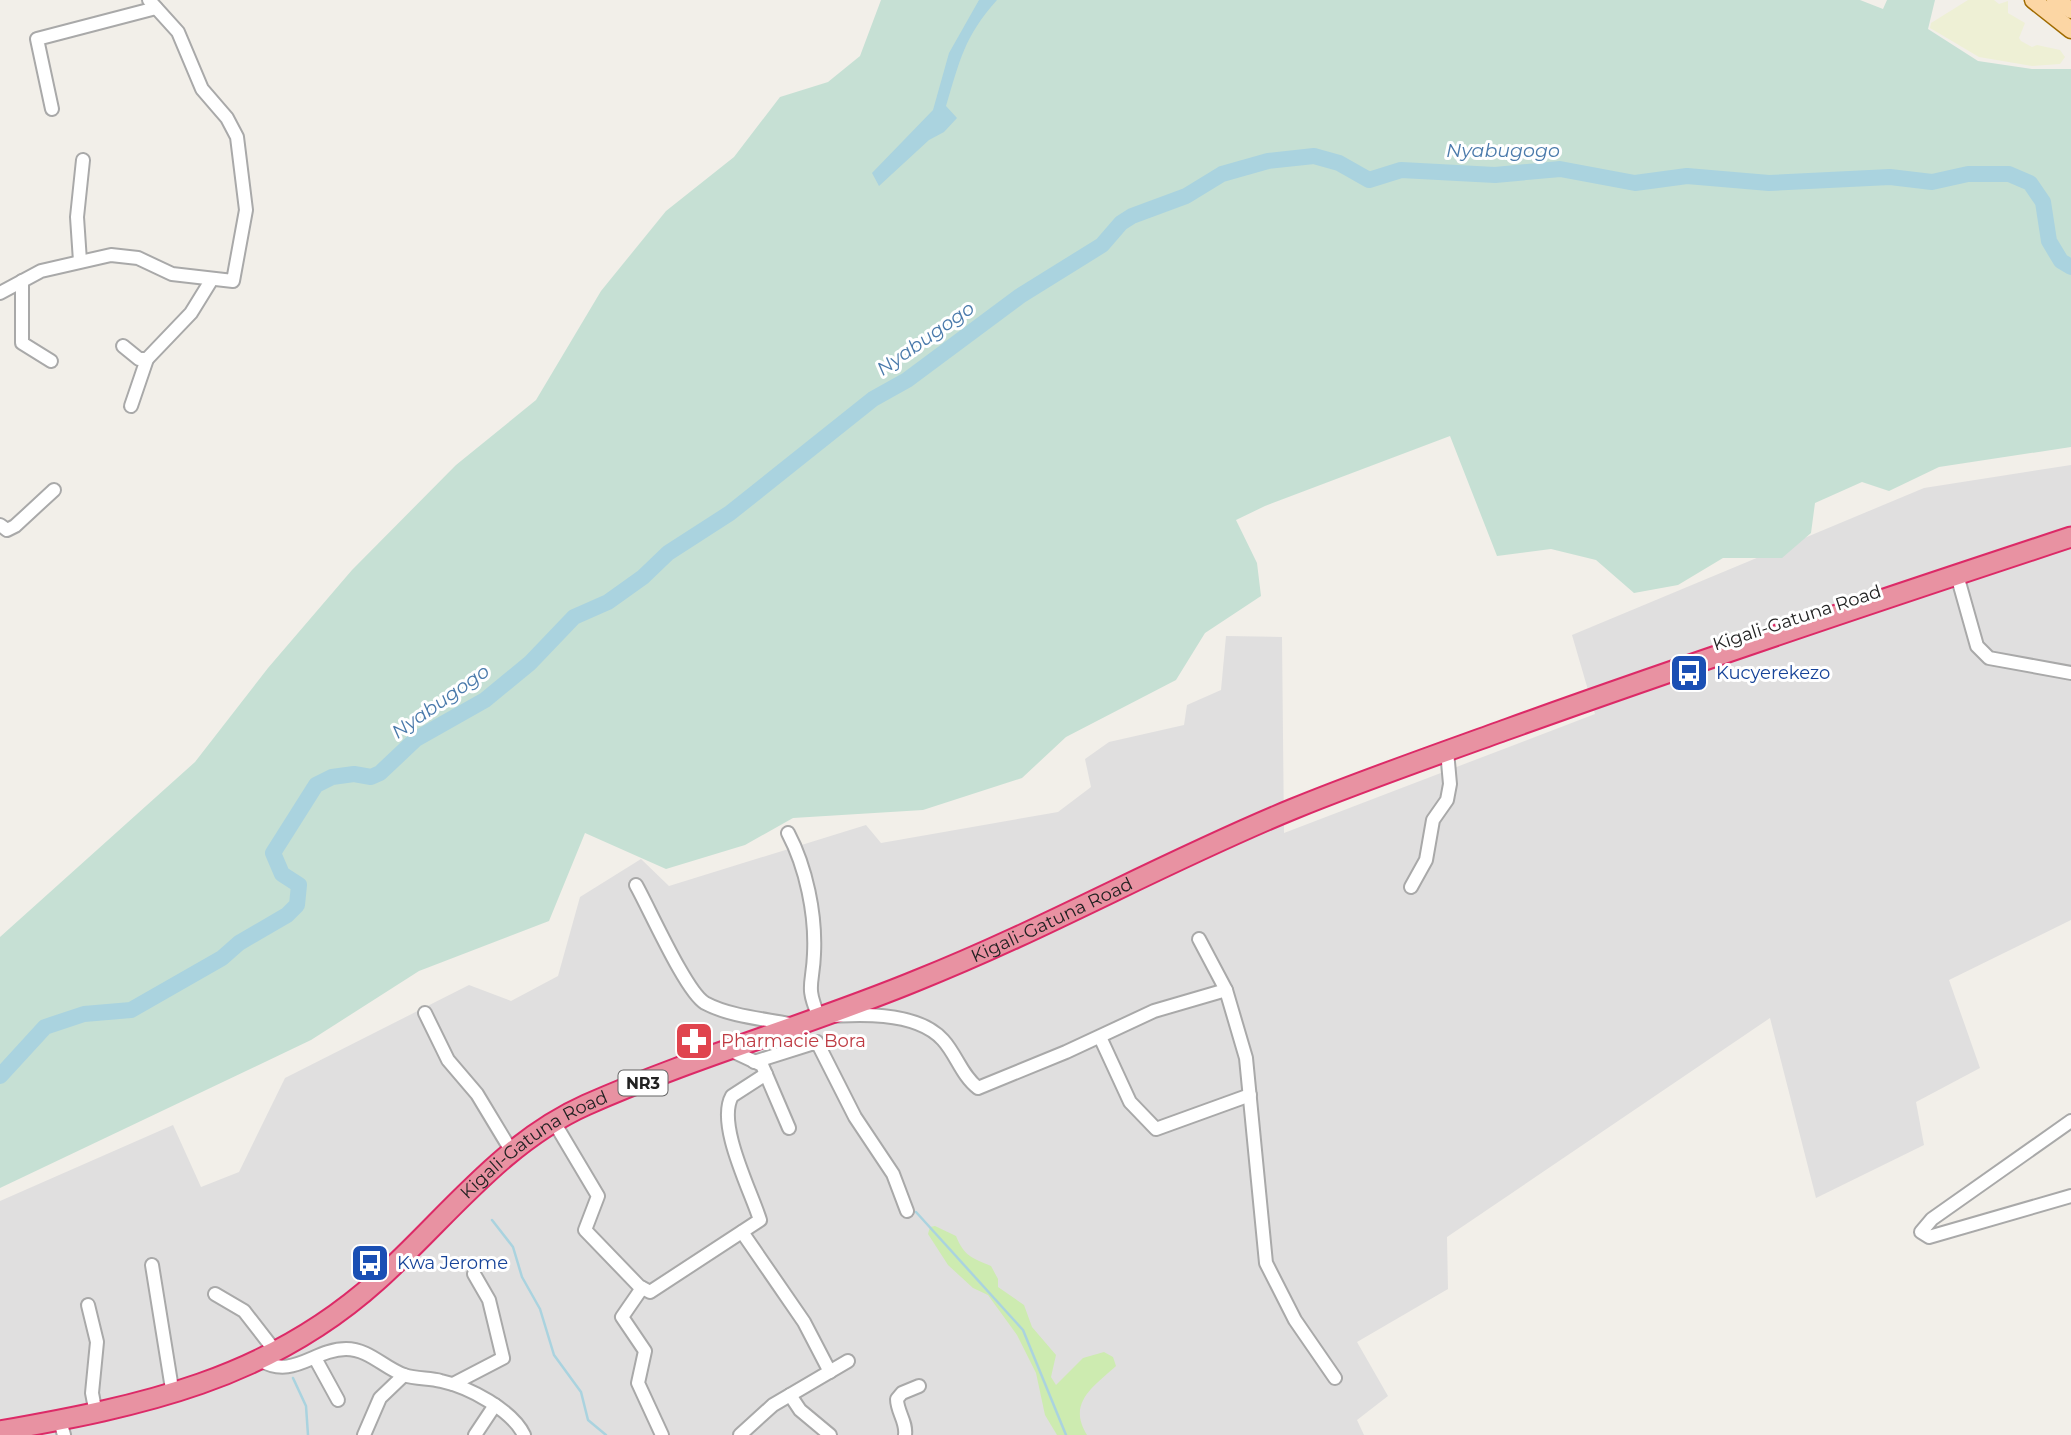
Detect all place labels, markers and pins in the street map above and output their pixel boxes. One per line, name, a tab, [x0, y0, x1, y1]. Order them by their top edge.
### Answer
bus stop icon: Kucyerekezo	[1668, 652, 1710, 694]
place label: Kucyerekezo	[1716, 662, 1830, 684]
pharmacy icon: Pharmacie Bora	[673, 1020, 715, 1062]
place label: Pharmacie Bora	[721, 1030, 866, 1052]
bus stop icon: Kwa Jerome	[349, 1242, 391, 1284]
place label: Kwa Jerome	[397, 1252, 508, 1274]

